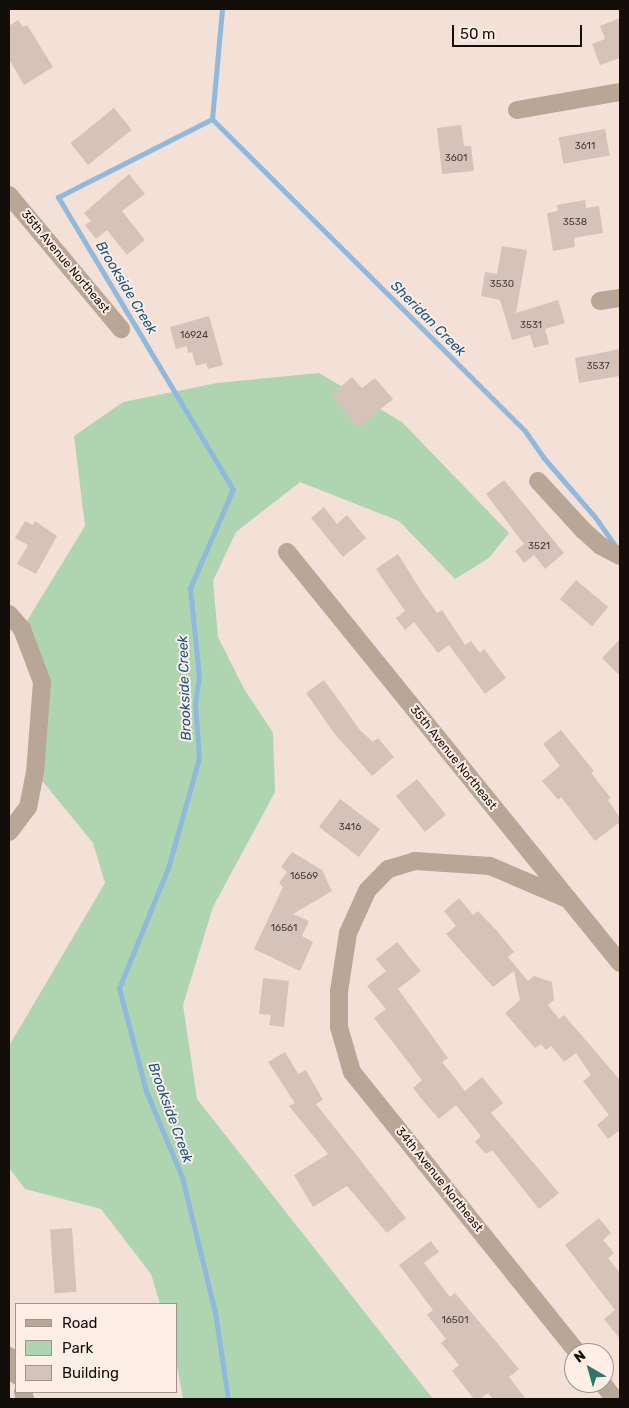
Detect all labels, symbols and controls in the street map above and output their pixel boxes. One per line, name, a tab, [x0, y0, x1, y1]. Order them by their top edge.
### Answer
scale bar	[454, 15, 584, 47]
text: 50 m	[460, 25, 495, 43]
house number: 3611	[575, 141, 595, 153]
house number: 3601	[445, 153, 467, 165]
street label: 35th Avenue Northeast	[18, 208, 112, 316]
house number: 3538	[563, 217, 587, 229]
water label: Brookside Creek	[92, 239, 160, 337]
water label: Sheridan Creek	[387, 278, 469, 360]
house number: 3530	[490, 279, 514, 291]
house number: 3531	[520, 320, 542, 332]
house number: 16924	[180, 330, 208, 342]
house number: 3537	[586, 361, 610, 373]
house number: 3521	[528, 541, 550, 553]
water label: Brookside Creek	[175, 635, 195, 741]
street label: 35th Avenue Northeast	[406, 703, 500, 813]
house number: 3416	[339, 822, 361, 834]
house number: 16569	[290, 871, 318, 883]
house number: 16561	[271, 923, 297, 935]
water label: Brookside Creek	[144, 1061, 196, 1165]
street label: 34th Avenue Northeast	[392, 1125, 486, 1235]
legend	[15, 1303, 178, 1393]
text: Road	[62, 1314, 98, 1332]
house number: 16501	[442, 1315, 468, 1327]
text: Park	[62, 1339, 93, 1357]
north arrow	[564, 1343, 614, 1393]
text: N	[571, 1347, 589, 1366]
text: Building	[62, 1364, 119, 1382]

